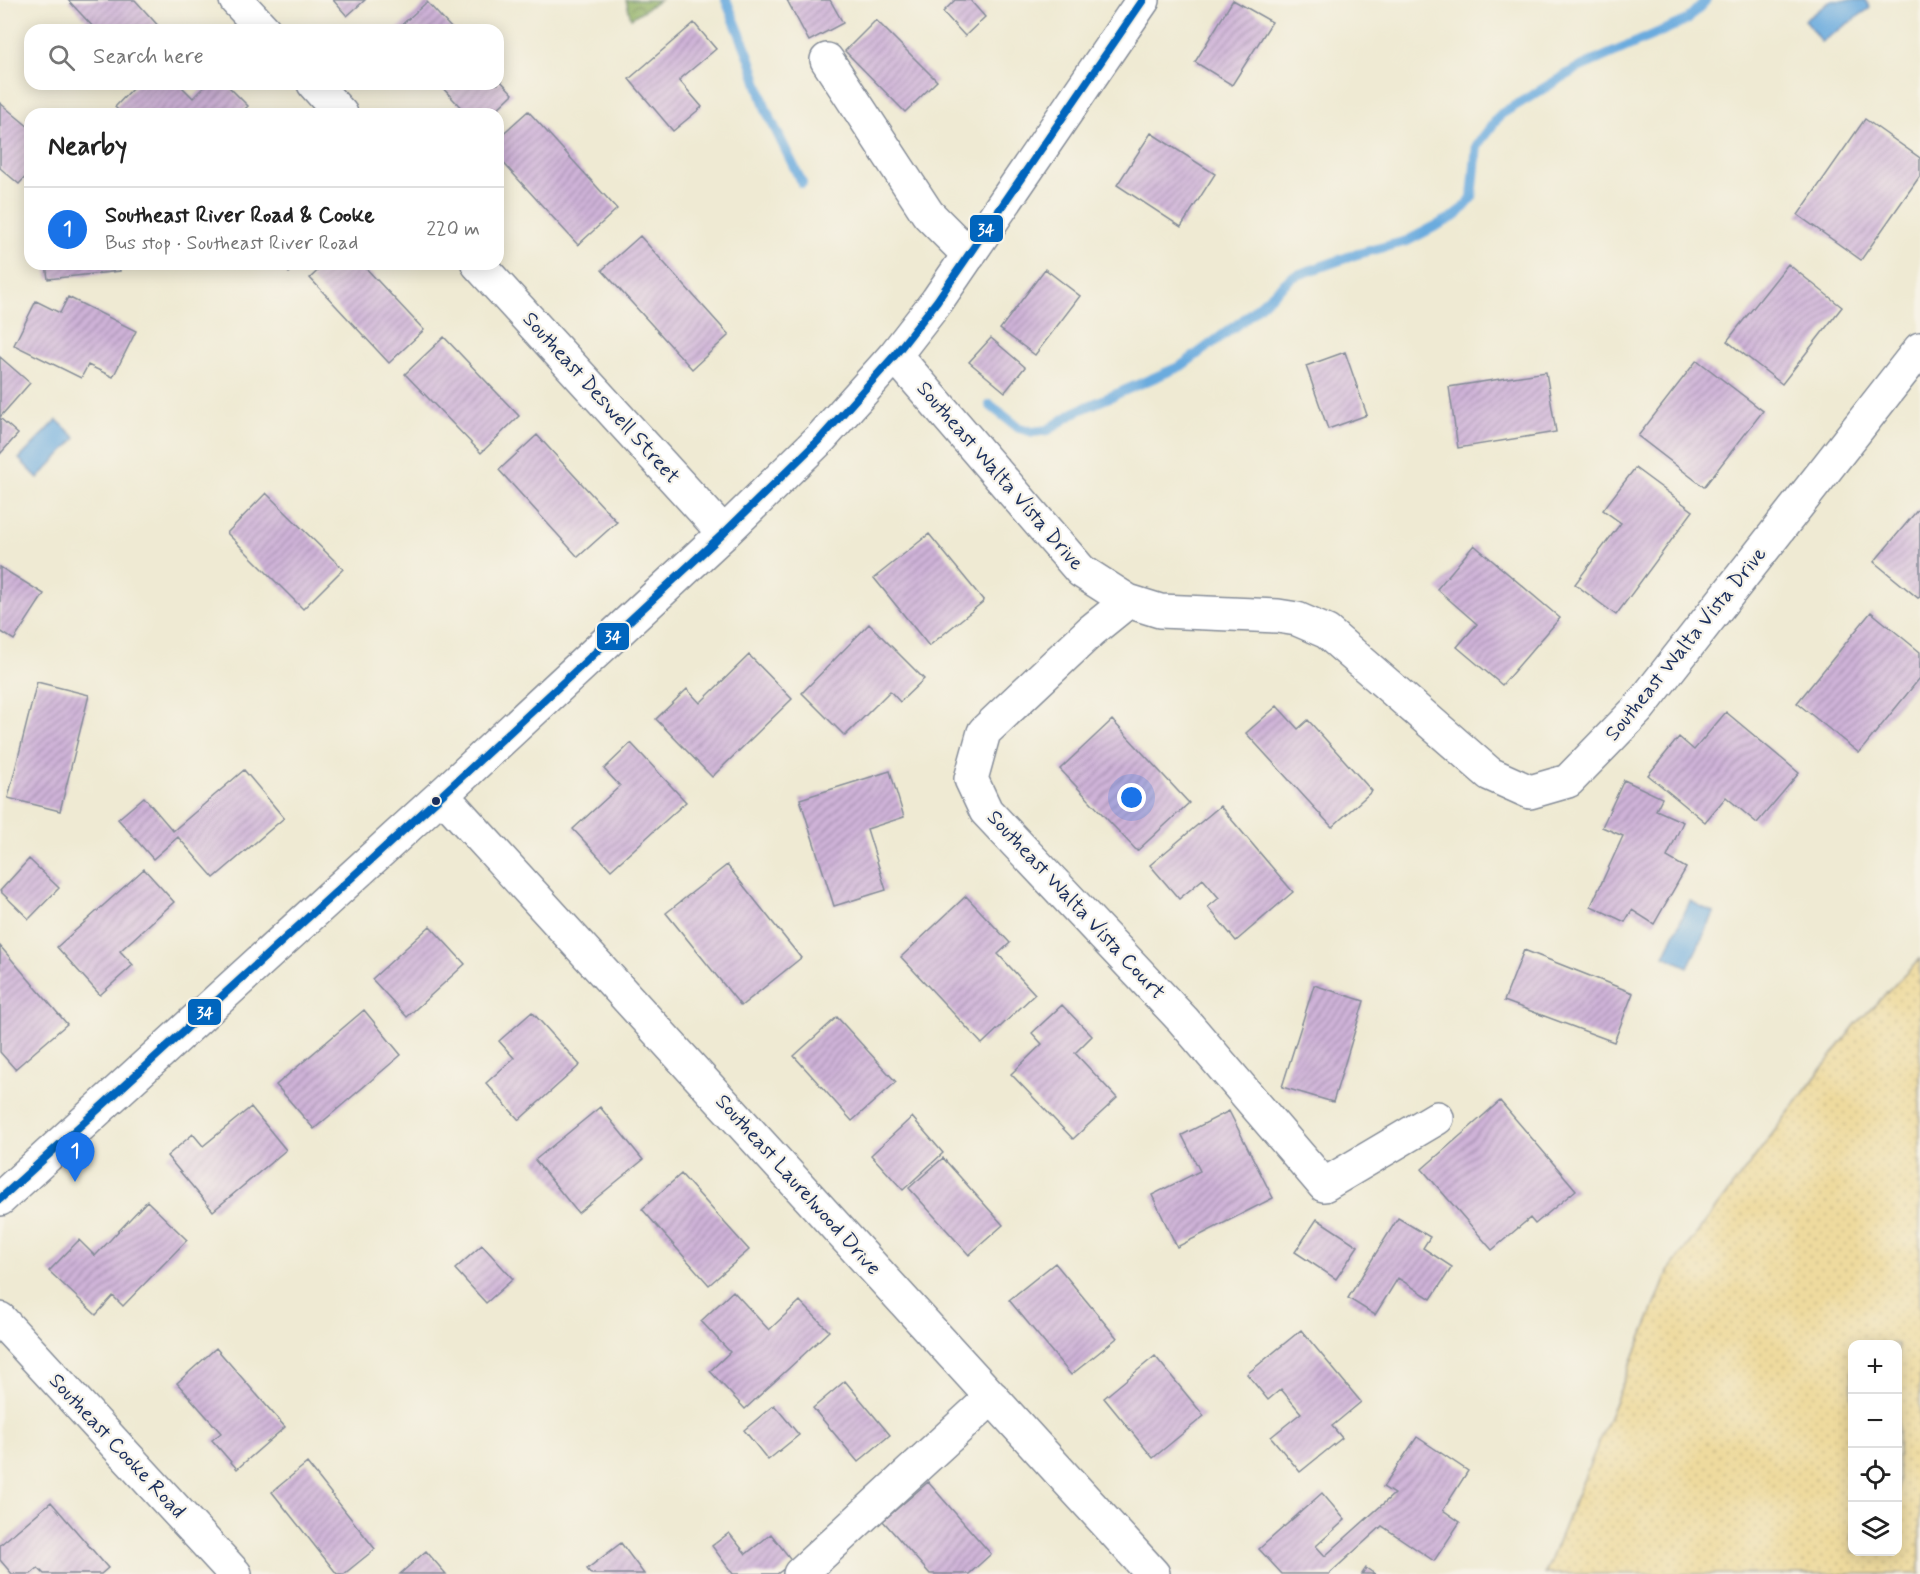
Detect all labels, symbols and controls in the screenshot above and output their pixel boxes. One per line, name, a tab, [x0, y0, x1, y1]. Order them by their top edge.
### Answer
search box	[24, 24, 504, 90]
icon: search	[45, 41, 78, 74]
text: Search here	[93, 43, 204, 71]
text: Nearby	[48, 130, 127, 164]
text: Southeast River Road & Cooke	[105, 202, 375, 230]
line badge: 34	[969, 214, 1004, 243]
text: 1	[63, 216, 72, 243]
text: 220 m	[426, 216, 480, 243]
text: 34	[978, 220, 995, 241]
text: Bus stop · Southeast River Road	[105, 230, 358, 257]
street label: Southeast Deswell Street	[516, 306, 686, 490]
street label: Southeast Walta Vista Drive	[910, 375, 1090, 577]
street label: Southeast Walta Vista Drive	[1599, 541, 1773, 747]
line badge: 34	[596, 622, 630, 651]
text: 34	[605, 627, 622, 648]
your location	[1117, 783, 1146, 812]
unlabelled marker	[430, 795, 442, 807]
street label: Southeast Walta Vista Court	[981, 804, 1172, 1006]
line badge: 34	[187, 998, 222, 1026]
text: 34	[197, 1003, 214, 1024]
street label: Southeast Laurelwood Drive	[709, 1088, 887, 1282]
pin: 1	[56, 1132, 94, 1182]
map controls	[1848, 1340, 1902, 1556]
button: +	[1848, 1340, 1902, 1394]
street label: Southeast Cooke Road	[42, 1367, 192, 1525]
button: −	[1848, 1394, 1902, 1448]
button: locate	[1848, 1448, 1902, 1502]
button: layers	[1848, 1502, 1902, 1556]

